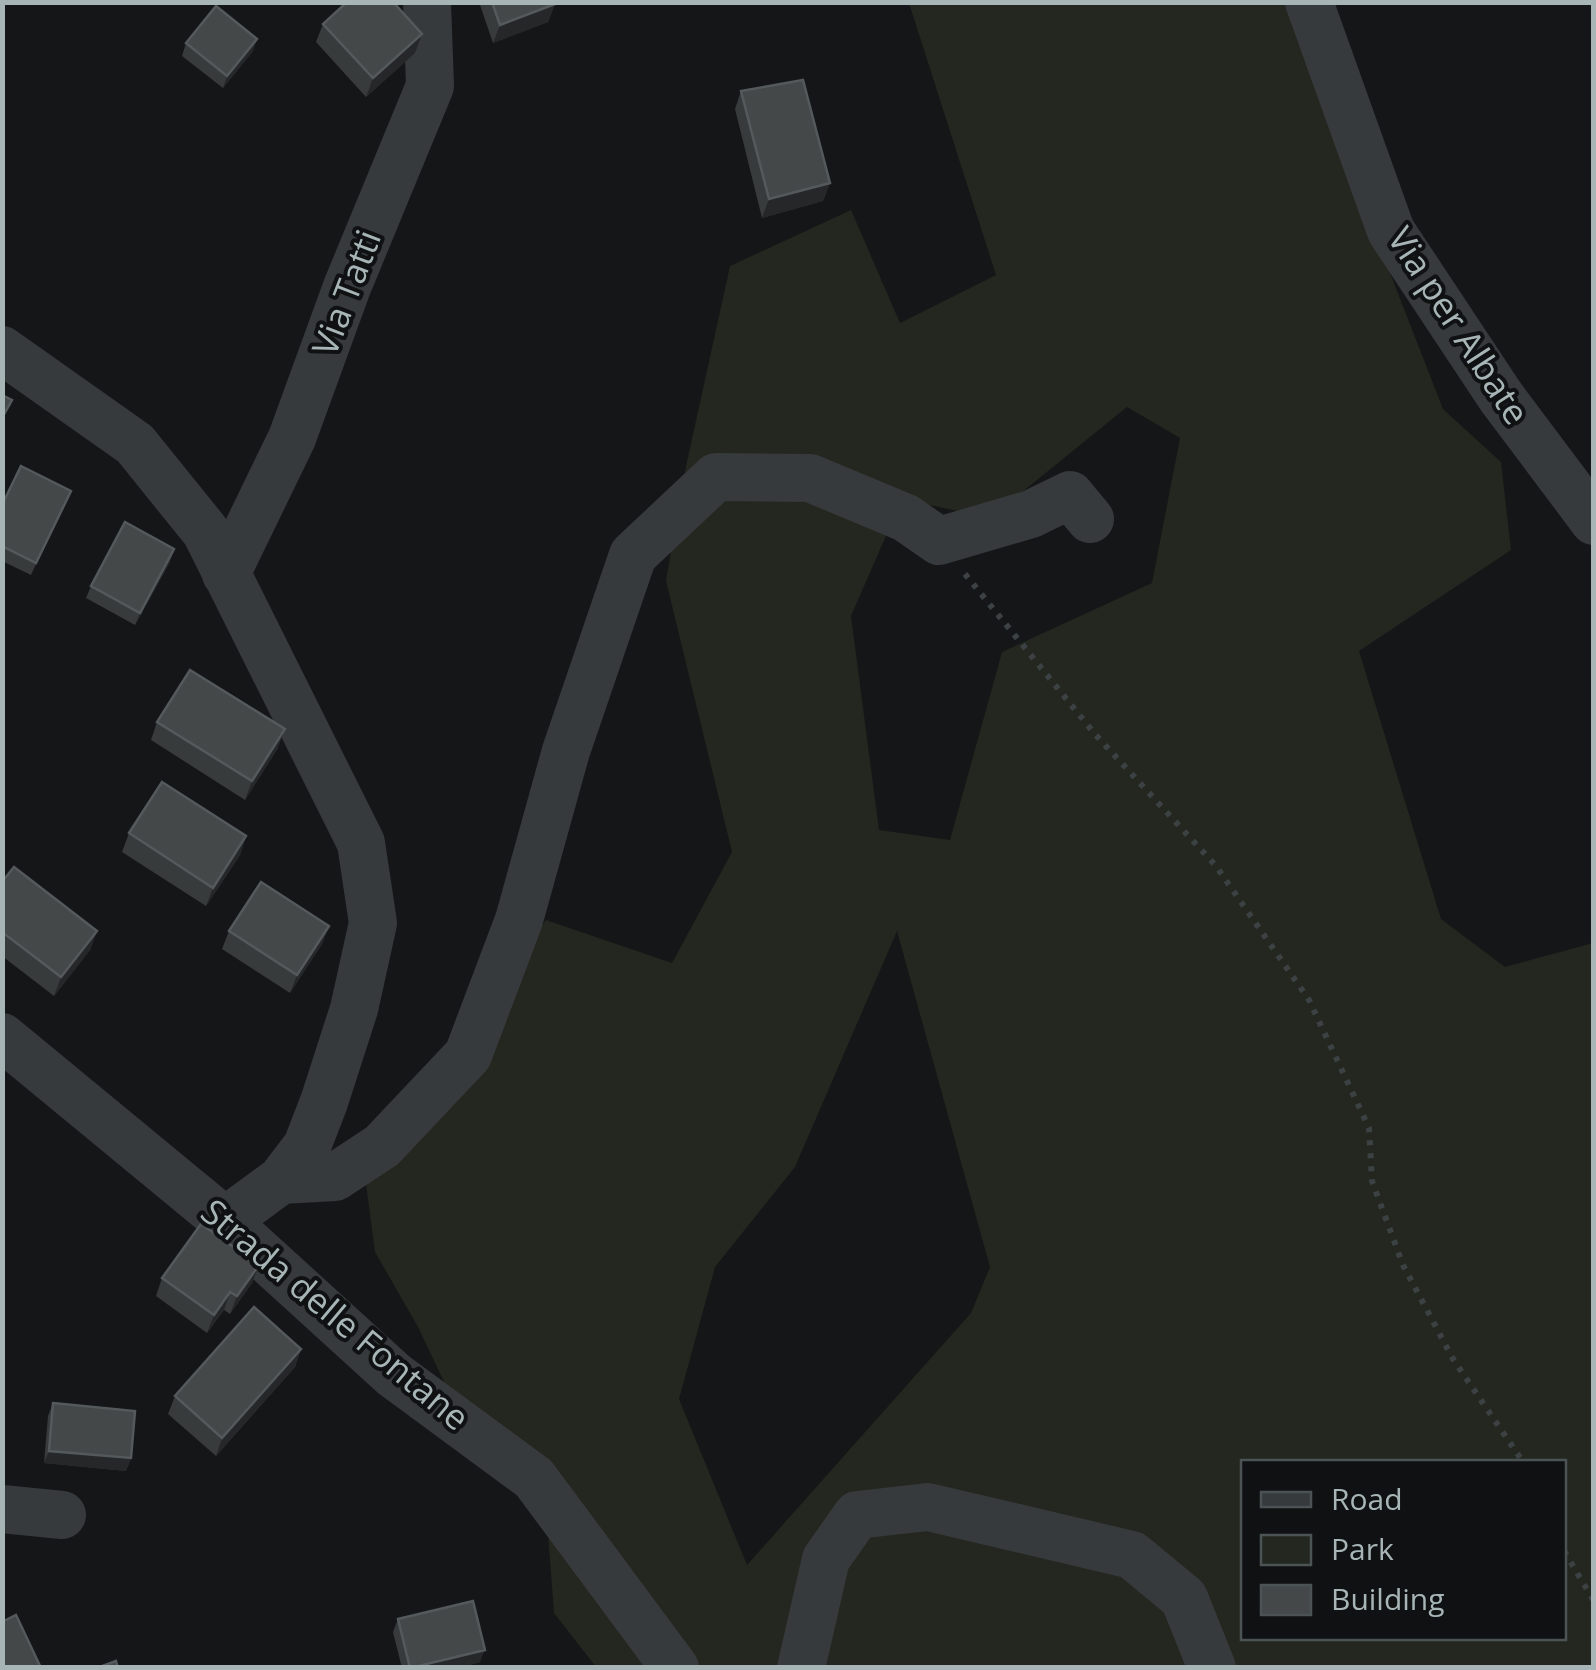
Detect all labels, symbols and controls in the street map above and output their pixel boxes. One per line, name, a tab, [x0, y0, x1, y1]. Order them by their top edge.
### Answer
street label: Via per Albate	[1378, 217, 1541, 433]
street label: Via Tatti	[300, 223, 391, 362]
street label: Strada delle Fontane	[192, 1188, 480, 1440]
legend	[1241, 1460, 1566, 1640]
text: Road	[1331, 1478, 1403, 1519]
text: Park	[1331, 1528, 1394, 1569]
text: Building	[1331, 1578, 1445, 1619]

